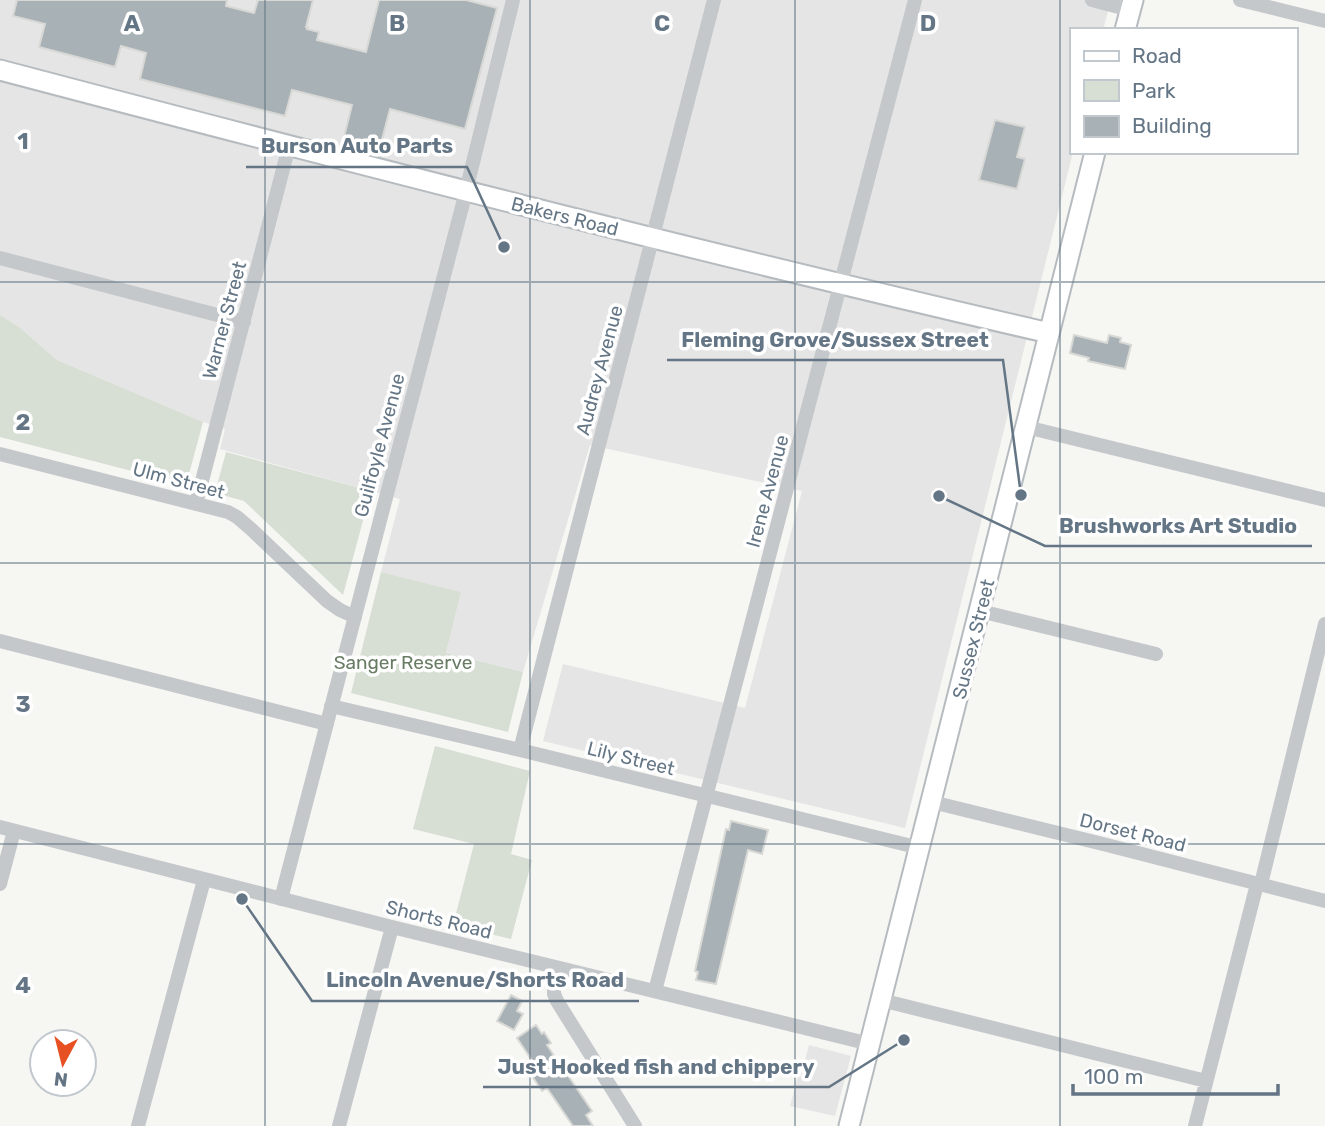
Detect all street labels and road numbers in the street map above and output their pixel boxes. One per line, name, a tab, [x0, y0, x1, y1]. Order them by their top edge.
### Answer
street label: Bakers Road	[509, 192, 621, 241]
street label: Warner Street	[198, 258, 251, 382]
street label: Audrey Avenue	[571, 303, 628, 438]
street label: Guilfoyle Avenue	[349, 371, 410, 519]
street label: Irene Avenue	[741, 432, 794, 550]
street label: Ulm Street	[130, 457, 228, 504]
street label: Sussex Street	[947, 576, 1000, 702]
street label: Lily Street	[585, 737, 678, 781]
street label: Dorset Road	[1077, 808, 1188, 857]
street label: Shorts Road	[384, 895, 494, 944]

